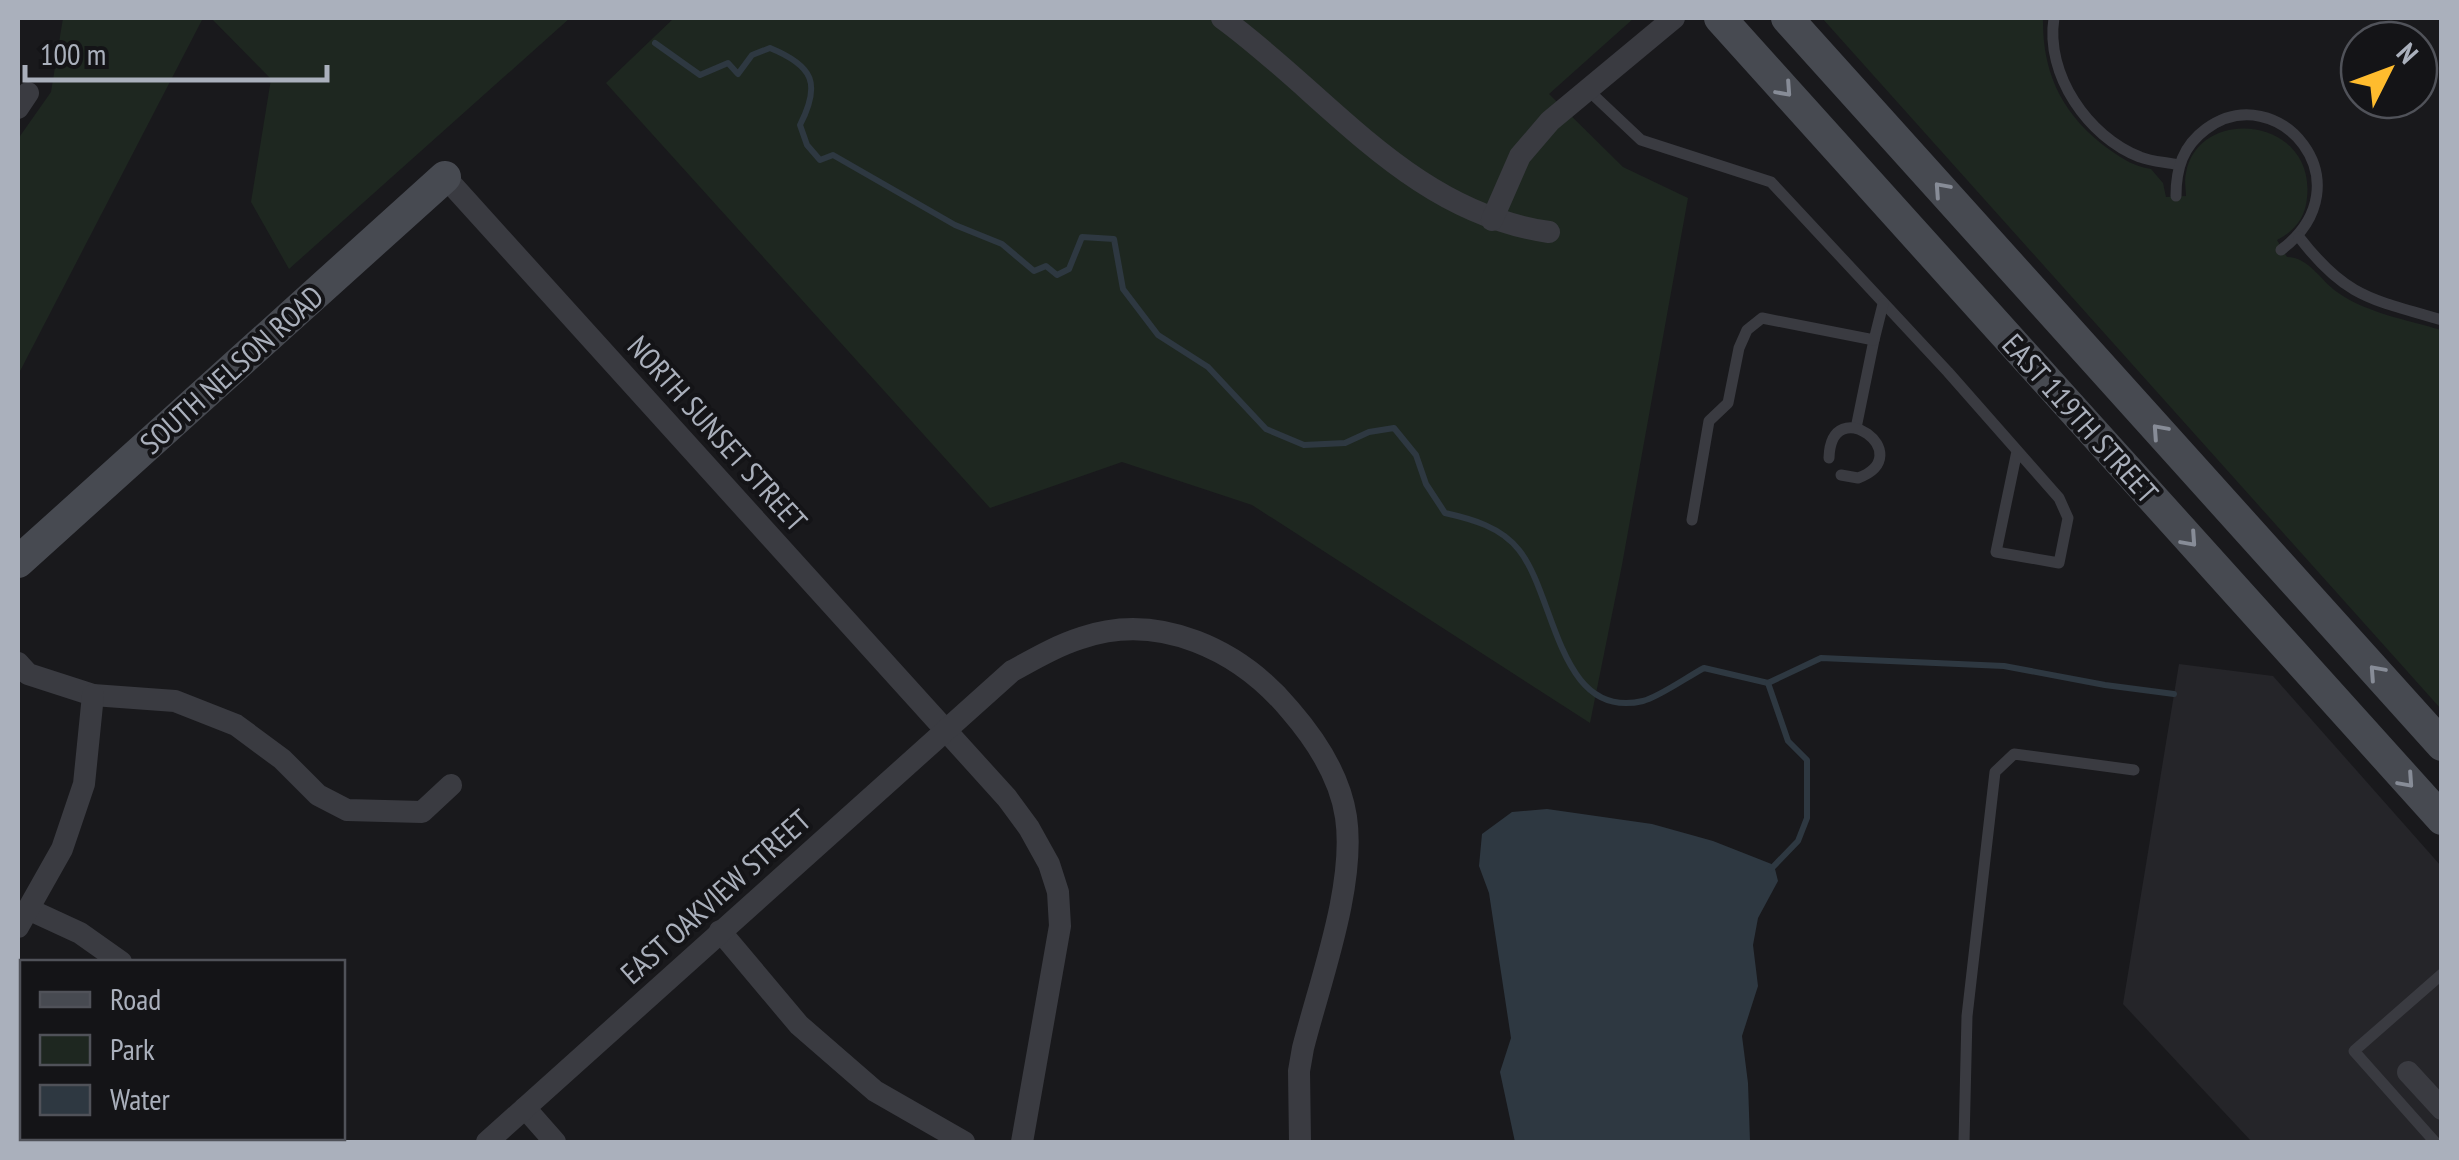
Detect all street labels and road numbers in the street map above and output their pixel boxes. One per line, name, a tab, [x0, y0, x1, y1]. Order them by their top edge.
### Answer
street label: SOUTH NELSON ROAD	[131, 276, 331, 462]
street label: EAST 119TH STREET	[1995, 325, 2167, 511]
street label: NORTH SUNSET STREET	[620, 327, 816, 539]
street label: EAST OAKVIEW STREET	[612, 800, 818, 992]

